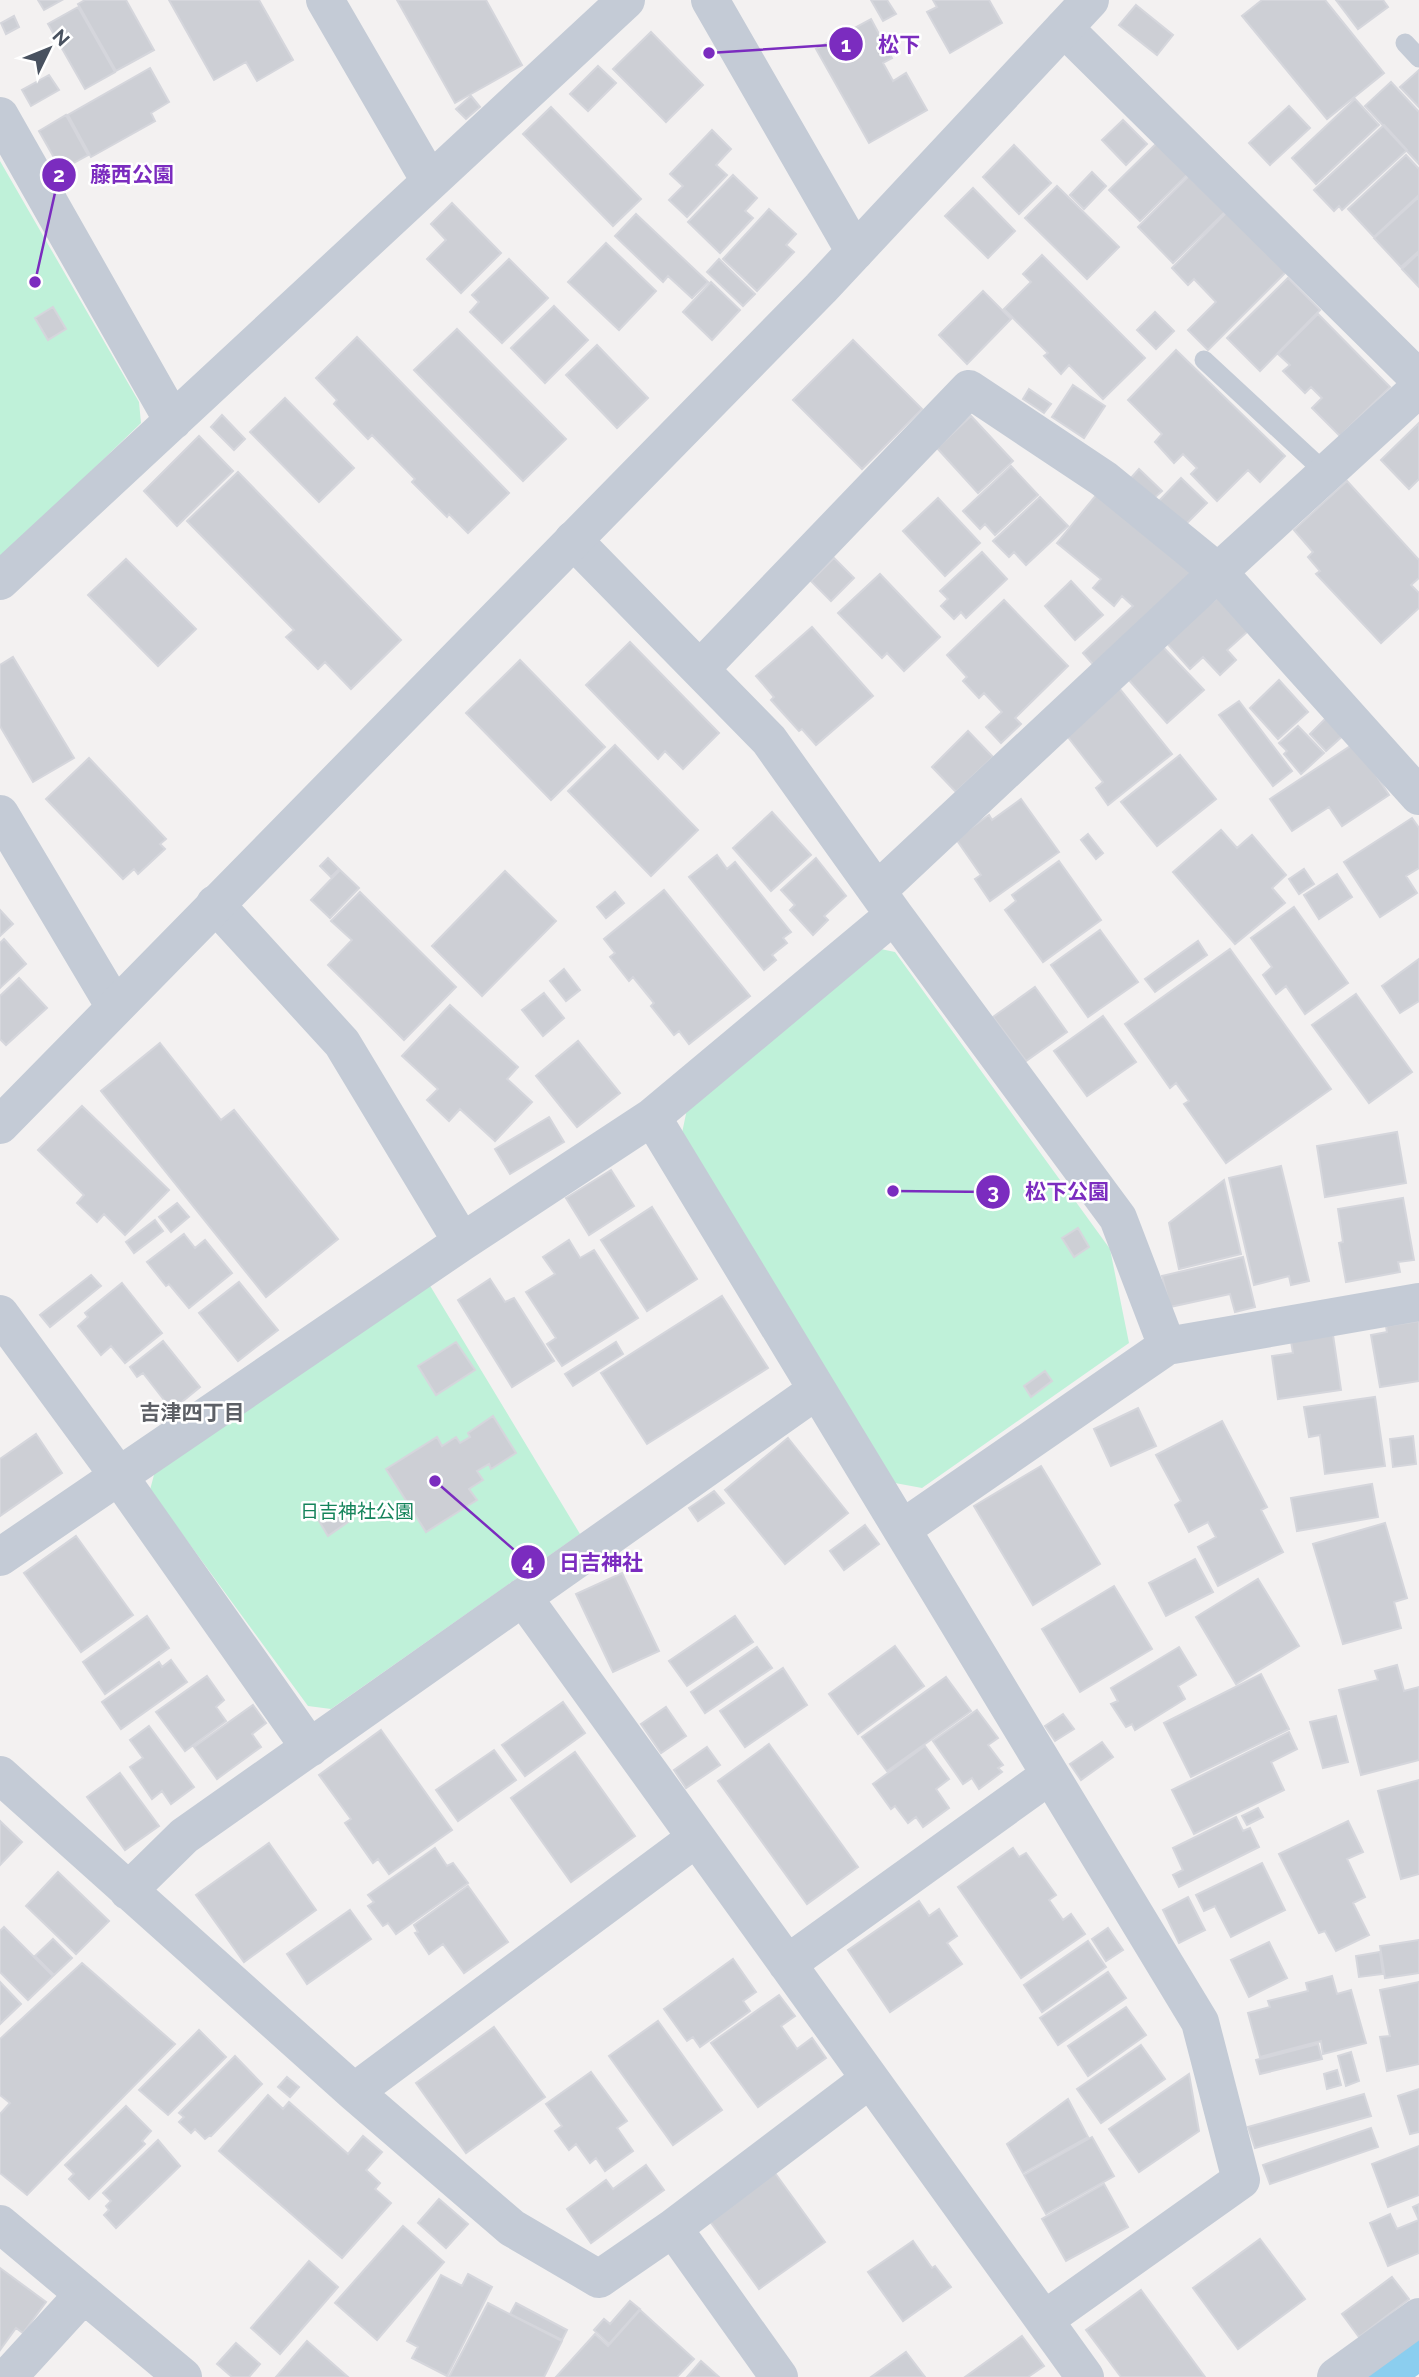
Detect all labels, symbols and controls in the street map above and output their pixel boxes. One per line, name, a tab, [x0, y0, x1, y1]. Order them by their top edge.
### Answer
north arrow	[14, 14, 84, 84]
callout: 松下	[829, 23, 934, 65]
text: N	[48, 25, 74, 50]
text: 1	[841, 32, 851, 57]
text: 松下	[878, 32, 920, 57]
callout: 藤西公園	[41, 154, 188, 196]
text: 2	[53, 162, 65, 187]
text: 藤西公園	[90, 162, 174, 187]
callout: 松下公園	[976, 1171, 1123, 1213]
text: 3	[987, 1179, 999, 1204]
text: 松下公園	[1025, 1179, 1109, 1204]
district label: 吉津四丁目	[140, 1400, 245, 1425]
park label: 日吉神社公園	[300, 1500, 414, 1522]
callout: 日吉神社	[510, 1541, 657, 1583]
text: 4	[522, 1550, 534, 1575]
text: 日吉神社	[559, 1550, 643, 1575]

